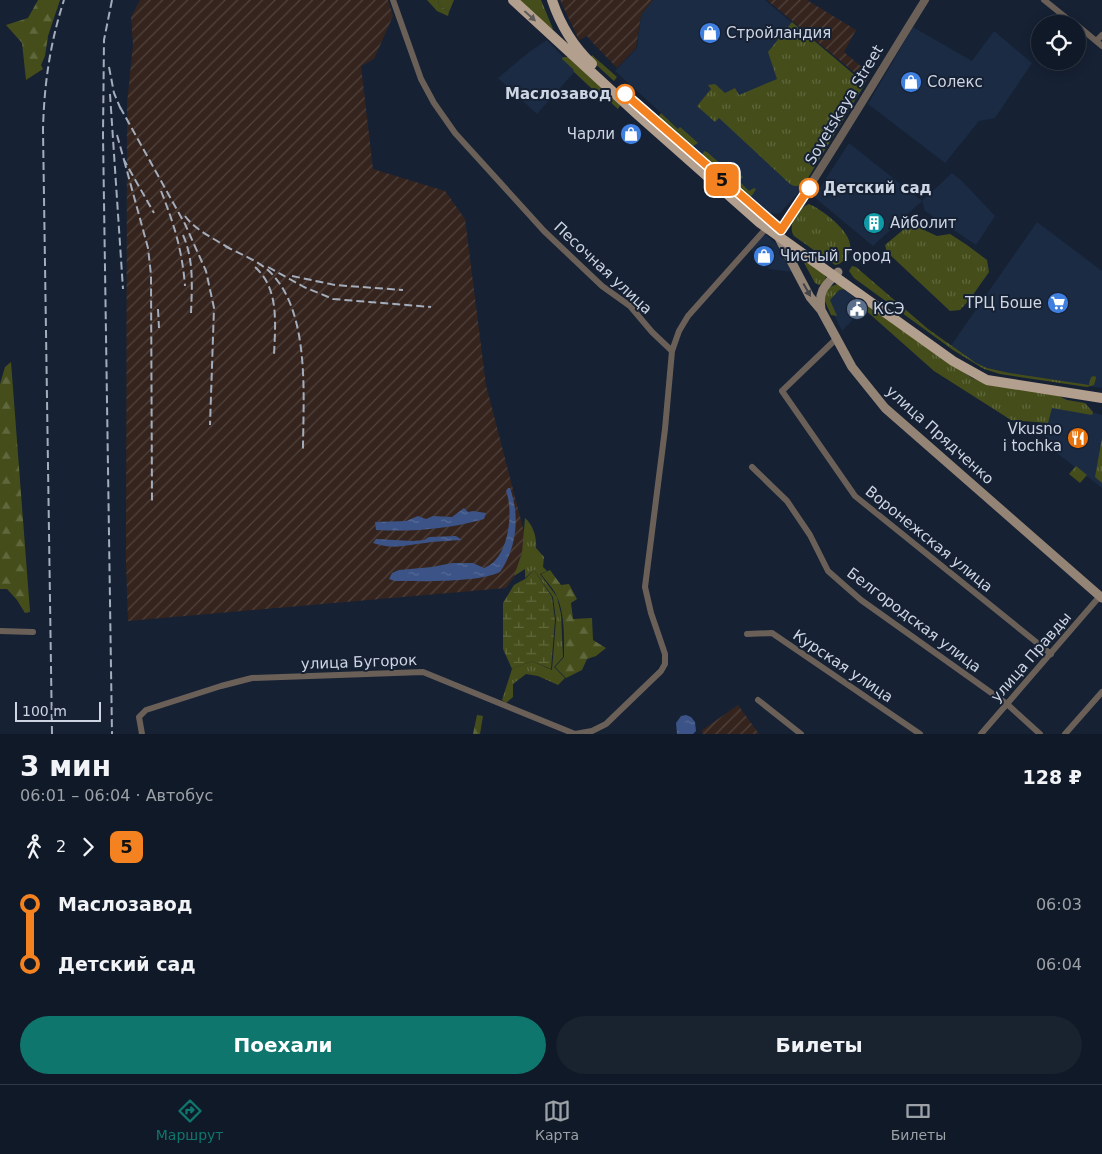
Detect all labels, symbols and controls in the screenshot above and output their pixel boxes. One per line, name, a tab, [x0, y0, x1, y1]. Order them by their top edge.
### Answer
one-way arrow	[524, 10, 536, 22]
map controls	[1031, 15, 1086, 70]
button: locate	[1031, 15, 1086, 70]
shop icon: Стройландия	[698, 21, 722, 45]
place label: Стройландия	[726, 24, 831, 42]
street label: Sovetskaya Street	[801, 42, 887, 168]
shop icon: Солекс	[899, 70, 923, 94]
place label: Солекс	[927, 73, 983, 91]
marker: Маслозавод	[615, 84, 635, 104]
place label: Маслозавод	[505, 85, 611, 103]
shop icon: Чарли	[619, 122, 643, 146]
place label: Чарли	[567, 125, 615, 143]
line badge: 5	[706, 164, 738, 196]
text: 5	[716, 169, 728, 190]
marker: Детский сад	[799, 178, 819, 198]
place label: Детский сад	[823, 179, 932, 197]
building icon: Айболит	[862, 211, 886, 235]
place label: Айболит	[890, 214, 957, 232]
street label: Песочная улица	[550, 218, 656, 318]
shop icon: Чистый Город	[752, 244, 776, 268]
place label: Чистый Город	[780, 247, 891, 265]
one-way arrow	[803, 283, 811, 297]
supermarket icon: ТРЦ Боше	[1046, 291, 1070, 315]
place label: ТРЦ Боше	[964, 294, 1042, 312]
public building icon: КСЭ	[845, 297, 869, 321]
place label: КСЭ	[873, 300, 905, 318]
street label: улица Прядченко	[882, 382, 998, 488]
place label: Vkusno i tochka	[1003, 420, 1062, 455]
restaurant icon: Vkusno i tochka	[1066, 426, 1090, 450]
street label: Воронежская улица	[862, 482, 996, 596]
street label: Белгородская улица	[843, 564, 985, 676]
street label: улица Правды	[987, 608, 1075, 706]
street label: Курская улица	[789, 626, 897, 706]
street label: улица Бугорок	[301, 651, 417, 673]
scale bar	[15, 699, 101, 722]
text: 100 m	[22, 703, 67, 719]
text: 3 мин	[20, 750, 111, 783]
text: 128 ₽	[1023, 766, 1082, 788]
text: 06:01 – 06:04 · Автобус	[20, 786, 213, 805]
icon: walk	[20, 833, 48, 861]
icon: forward	[74, 833, 102, 861]
text: 5	[120, 836, 133, 857]
text: 2	[56, 837, 66, 856]
text: Маслозавод	[58, 893, 192, 915]
text: 06:03	[1036, 895, 1082, 914]
text: Детский сад	[58, 953, 196, 975]
text: 06:04	[1036, 955, 1082, 974]
button: Поехали	[20, 1016, 546, 1074]
button: Билеты	[556, 1016, 1082, 1074]
tab: Маршрут	[156, 1097, 223, 1143]
tab: Карта	[535, 1097, 579, 1143]
tab: Билеты	[891, 1097, 946, 1143]

